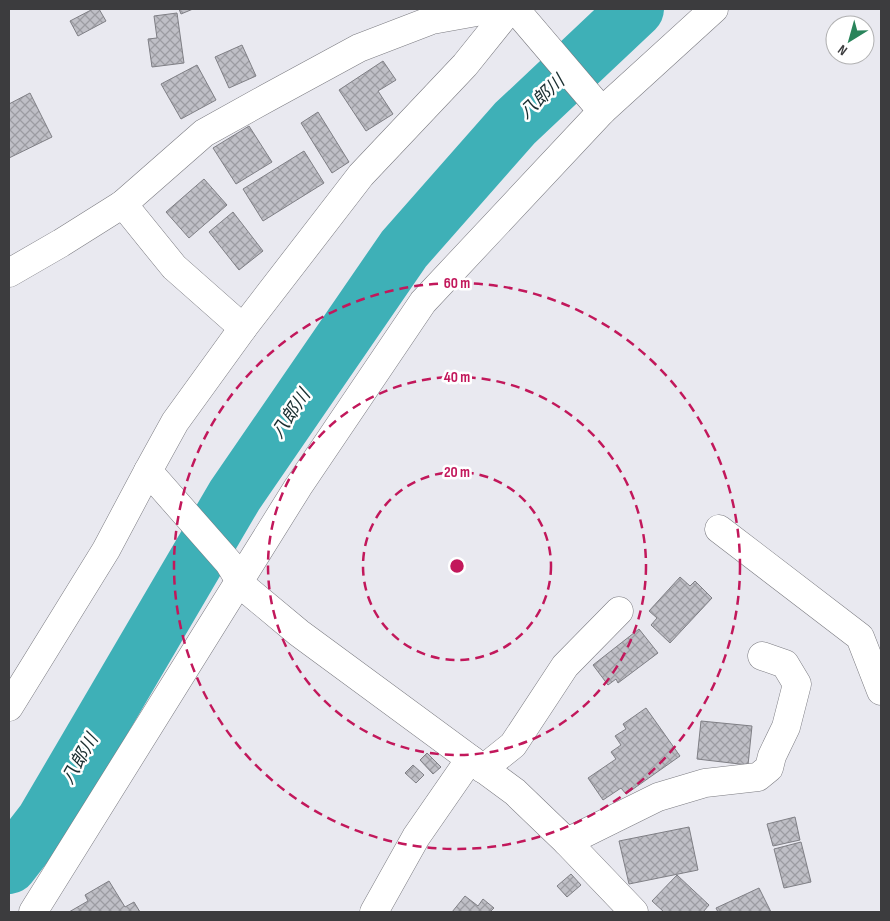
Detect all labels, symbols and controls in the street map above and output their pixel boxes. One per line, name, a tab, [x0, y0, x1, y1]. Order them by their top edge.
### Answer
north arrow	[825, 15, 875, 65]
text: N	[834, 41, 851, 59]
water label: 八郎川	[515, 70, 570, 123]
text: 60 m	[444, 274, 470, 293]
text: 40 m	[444, 368, 470, 387]
water label: 八郎川	[267, 384, 316, 442]
text: 20 m	[444, 463, 470, 482]
centre of rings	[448, 557, 466, 575]
water label: 八郎川	[57, 729, 104, 788]

